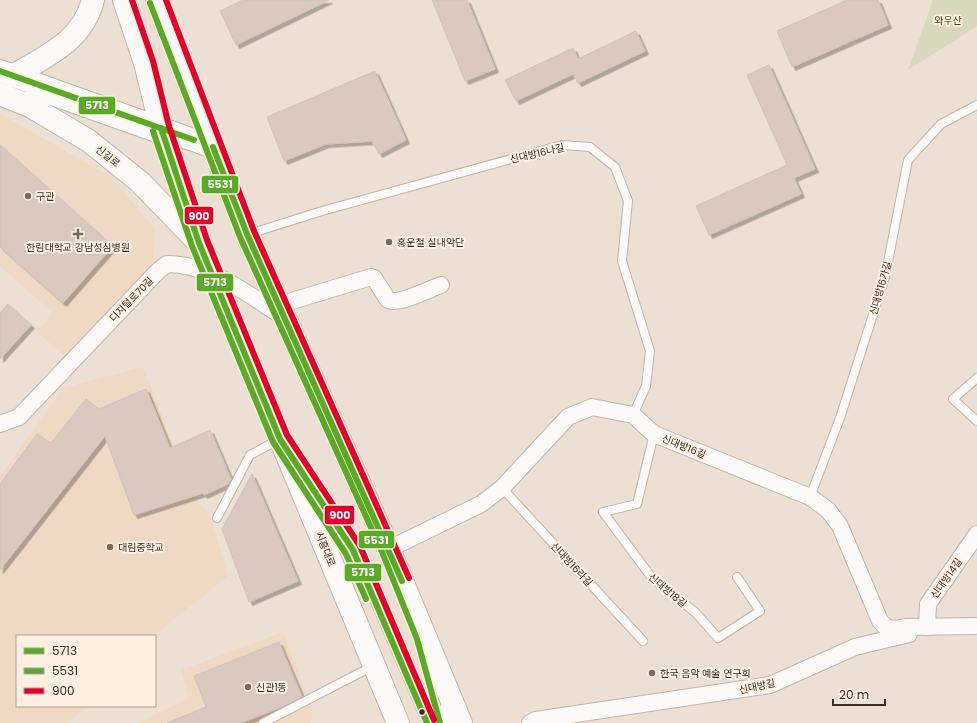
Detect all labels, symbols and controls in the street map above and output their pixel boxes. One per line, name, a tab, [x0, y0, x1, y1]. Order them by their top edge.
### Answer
park label: 와우산	[934, 13, 962, 28]
line badge: 5713	[78, 96, 116, 115]
text: 5713	[85, 97, 109, 113]
street label: 신대방16나길	[508, 140, 566, 167]
street label: 신길로	[92, 142, 123, 171]
line badge: 5531	[201, 175, 239, 194]
text: 5531	[207, 176, 233, 192]
place label: 구관	[36, 189, 55, 204]
marker: 구관	[23, 191, 33, 201]
line badge: 900	[184, 206, 214, 225]
text: 900	[188, 208, 210, 224]
marker: 한림대학교 강남성심병원	[72, 228, 84, 240]
place label: 홍운철 실내악단	[397, 235, 464, 250]
marker: 홍운철 실내악단	[384, 237, 394, 247]
place label: 한림대학교 강남성심병원	[26, 240, 130, 255]
street label: 신대방16가길	[866, 259, 895, 317]
street label: 디지털로70길	[106, 273, 157, 325]
line badge: 5713	[196, 273, 234, 292]
text: 5713	[203, 274, 227, 290]
street label: 신대방16길	[660, 431, 708, 462]
line badge: 900	[324, 505, 355, 525]
text: 900	[329, 507, 351, 523]
street label: 시흥대로	[312, 529, 339, 569]
line badge: 5531	[358, 530, 395, 549]
text: 5531	[363, 532, 389, 548]
street label: 신대방16라길	[547, 539, 596, 590]
place label: 대림중학교	[118, 540, 164, 555]
marker: 대림중학교	[105, 542, 115, 552]
street label: 신대방14길	[927, 555, 966, 602]
line badge: 5713	[344, 563, 382, 582]
text: 5713	[351, 564, 375, 580]
street label: 신대방18길	[645, 570, 690, 611]
legend	[16, 635, 156, 707]
text: 5713	[52, 642, 77, 659]
text: 5531	[52, 662, 78, 679]
place label: 한국 음악 예술 연구회	[660, 666, 751, 681]
marker: 한국 음악 예술 연구회	[647, 668, 657, 678]
street label: 신대방길	[738, 675, 777, 698]
place label: 신관1동	[256, 680, 287, 695]
scale bar	[833, 681, 885, 707]
text: 900	[52, 682, 75, 699]
marker: 신관1동	[243, 682, 253, 692]
text: 20 m	[839, 686, 869, 703]
unlabelled marker	[417, 707, 427, 717]

